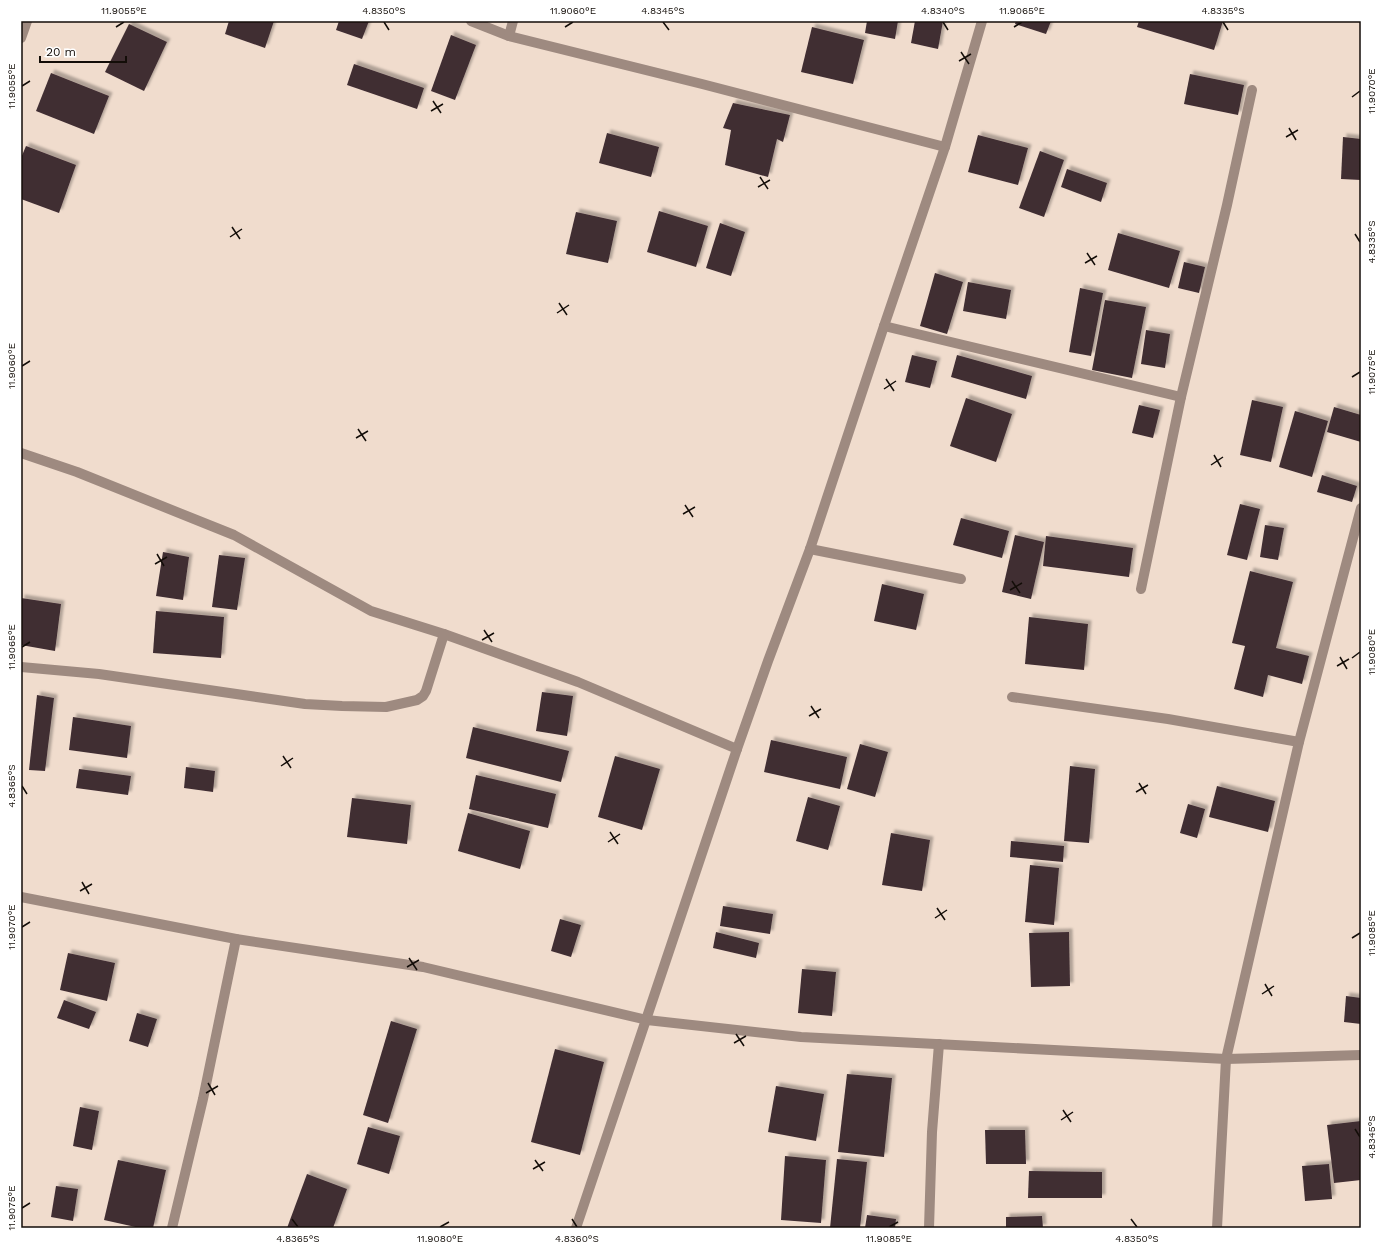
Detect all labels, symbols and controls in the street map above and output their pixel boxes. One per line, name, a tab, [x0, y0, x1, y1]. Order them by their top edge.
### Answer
text: 11.9055°E	[101, 5, 147, 16]
text: 4.8350°S	[362, 5, 406, 16]
text: 11.9060°E	[550, 5, 596, 16]
text: 4.8345°S	[641, 5, 685, 16]
text: 4.8340°S	[921, 5, 965, 16]
text: 11.9065°E	[999, 5, 1045, 16]
text: 4.8335°S	[1201, 5, 1245, 16]
scale bar	[40, 38, 126, 64]
text: 20 m	[46, 45, 76, 59]
text: 11.9055°E	[6, 63, 17, 109]
text: 11.9070°E	[1366, 68, 1377, 114]
text: 4.8335°S	[1366, 220, 1377, 264]
text: 11.9060°E	[6, 343, 17, 389]
text: 11.9075°E	[1366, 349, 1377, 395]
text: 11.9065°E	[6, 624, 17, 670]
text: 11.9080°E	[1366, 629, 1377, 675]
text: 4.8365°S	[6, 764, 17, 808]
text: 11.9070°E	[6, 904, 17, 950]
text: 11.9085°E	[1366, 910, 1377, 956]
text: 4.8345°S	[1366, 1115, 1377, 1159]
text: 11.9075°E	[6, 1185, 17, 1231]
text: 4.8365°S	[276, 1233, 320, 1244]
text: 11.9080°E	[417, 1233, 463, 1244]
text: 4.8360°S	[555, 1233, 599, 1244]
text: 11.9085°E	[866, 1233, 912, 1244]
text: 4.8350°S	[1115, 1233, 1159, 1244]

